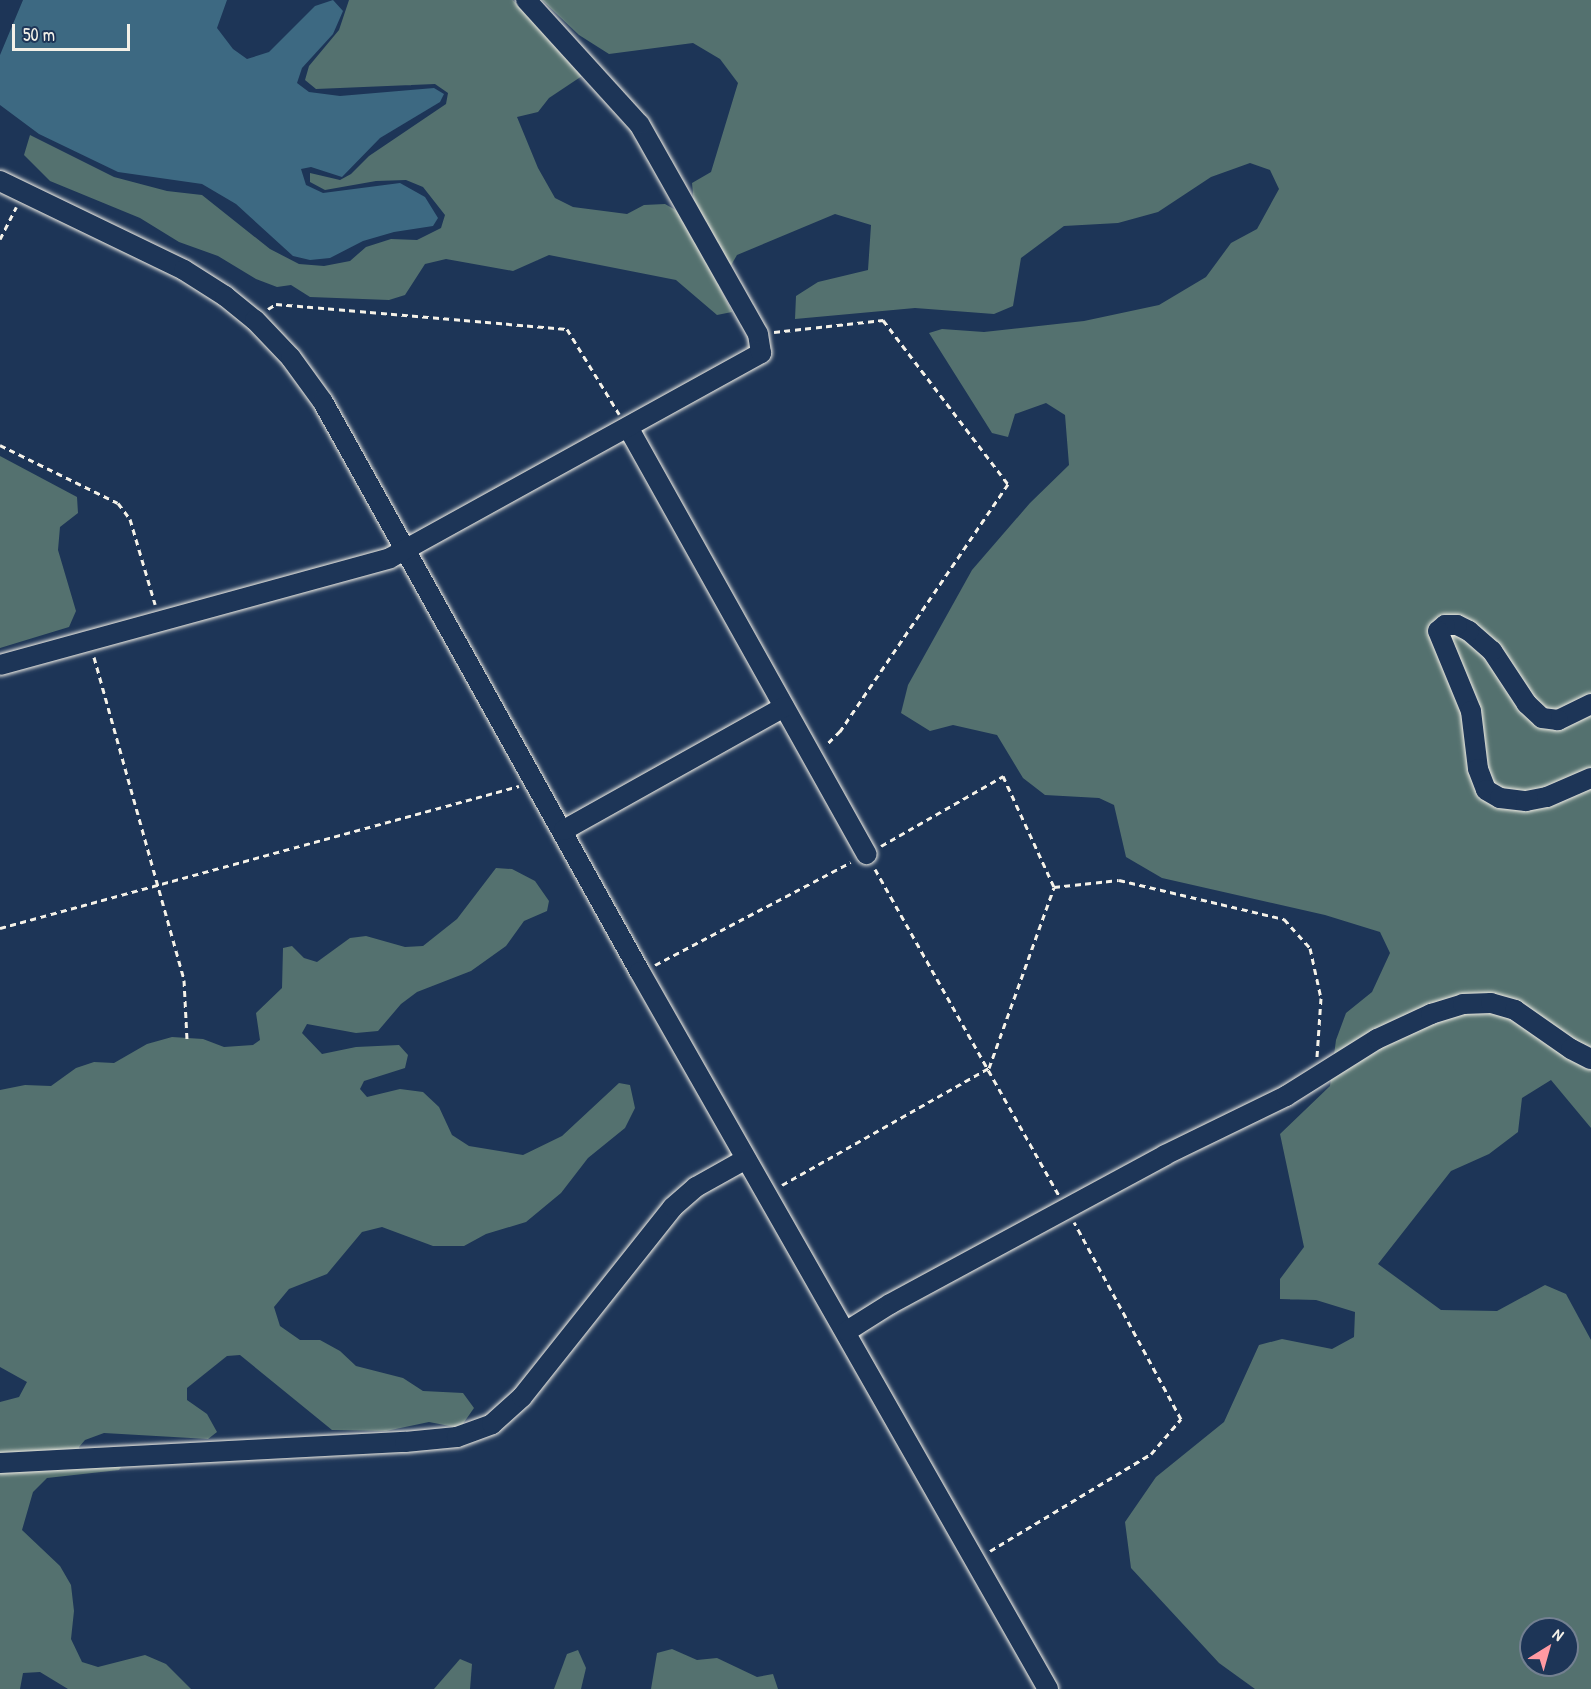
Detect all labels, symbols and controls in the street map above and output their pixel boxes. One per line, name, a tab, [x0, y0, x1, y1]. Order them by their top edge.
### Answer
scale bar	[15, 12, 134, 50]
text: 50 m	[23, 22, 55, 47]
north arrow	[1519, 1617, 1579, 1677]
text: N	[1549, 1623, 1569, 1646]

